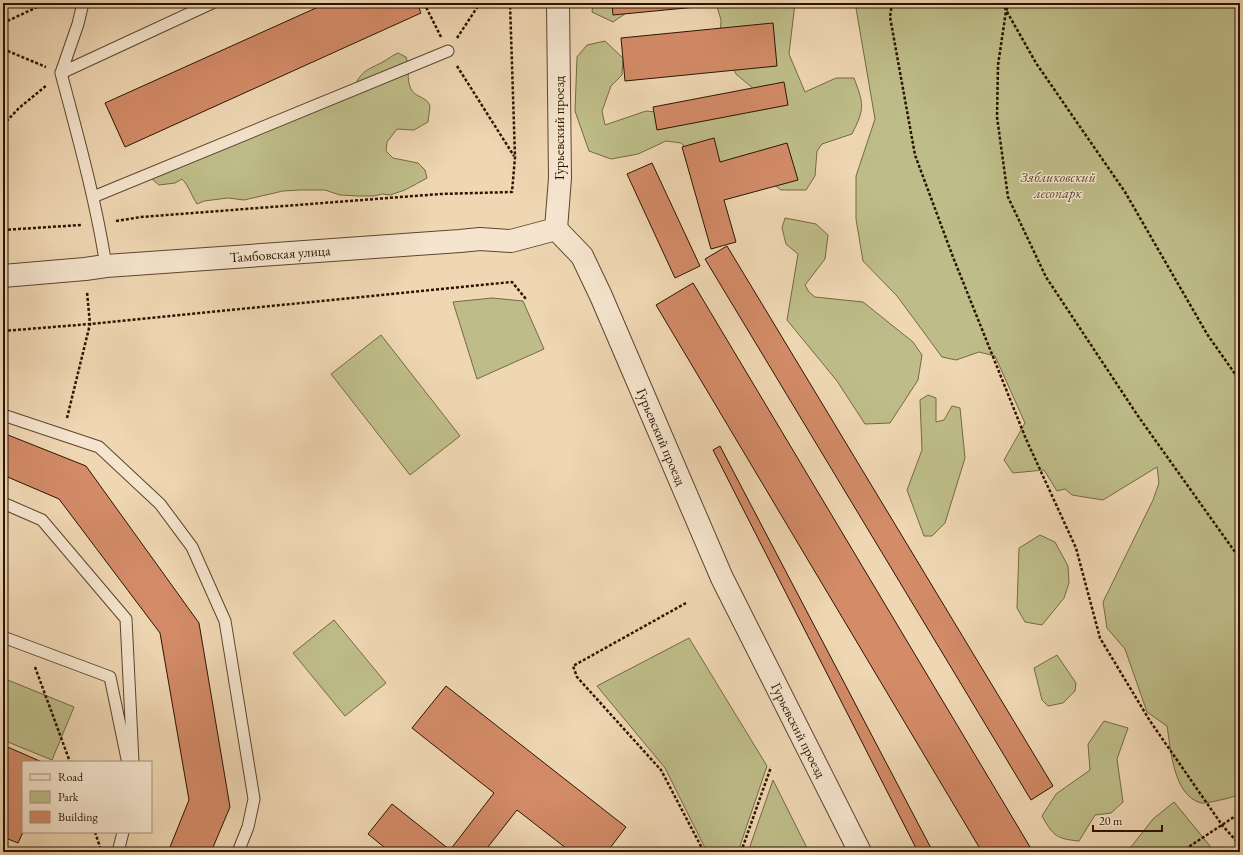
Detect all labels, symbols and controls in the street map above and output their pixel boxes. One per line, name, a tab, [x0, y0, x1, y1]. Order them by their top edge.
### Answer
street label: Гурьевский проезд	[550, 75, 568, 180]
park label: Зябликовский лесопарк	[1020, 168, 1096, 202]
street label: Тамбовская улица	[229, 241, 332, 266]
street label: Гурьевский проезд	[633, 385, 690, 489]
street label: Гурьевский проезд	[767, 680, 830, 781]
legend	[22, 761, 152, 833]
text: Road	[58, 769, 84, 785]
text: Park	[58, 789, 79, 805]
scale bar	[1093, 807, 1162, 833]
text: Building	[58, 809, 99, 825]
text: 20 m	[1099, 813, 1123, 829]

